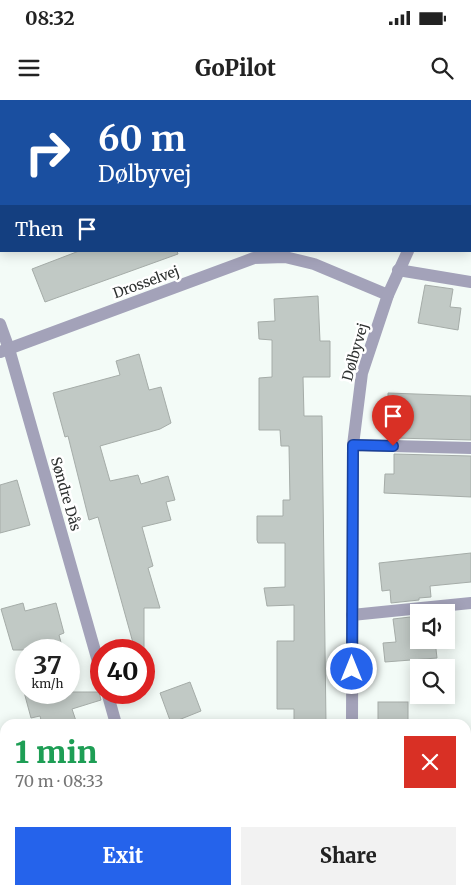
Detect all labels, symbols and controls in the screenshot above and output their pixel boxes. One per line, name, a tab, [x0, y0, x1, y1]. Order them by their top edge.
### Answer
text: 08:32	[25, 6, 75, 30]
icon: menu	[15, 54, 43, 82]
text: GoPilot	[195, 54, 276, 82]
icon: search	[428, 54, 456, 82]
text: 60 m	[98, 117, 186, 161]
icon: right	[15, 120, 80, 185]
text: Dølbyvej	[98, 160, 192, 188]
icon: arrive	[73, 215, 101, 243]
text: Then	[15, 217, 63, 241]
street label: Drosselvej	[110, 262, 182, 302]
street label: Dølbyvej	[338, 321, 372, 383]
pin	[372, 395, 414, 446]
icon: arrive	[379, 402, 407, 430]
street label: Søndre Dås	[47, 455, 85, 533]
map controls	[410, 604, 455, 704]
button: sound	[410, 604, 455, 649]
speed limit sign: 40	[90, 639, 155, 704]
position arrow	[325, 642, 377, 694]
text: 37	[33, 649, 62, 681]
button: search	[410, 659, 455, 704]
text: km/h	[32, 676, 63, 691]
text: 1 min	[15, 733, 97, 771]
button: close	[404, 736, 456, 788]
text: 70 m · 08:33	[15, 771, 103, 791]
button: Exit	[15, 827, 231, 885]
button: Share	[241, 827, 456, 885]

